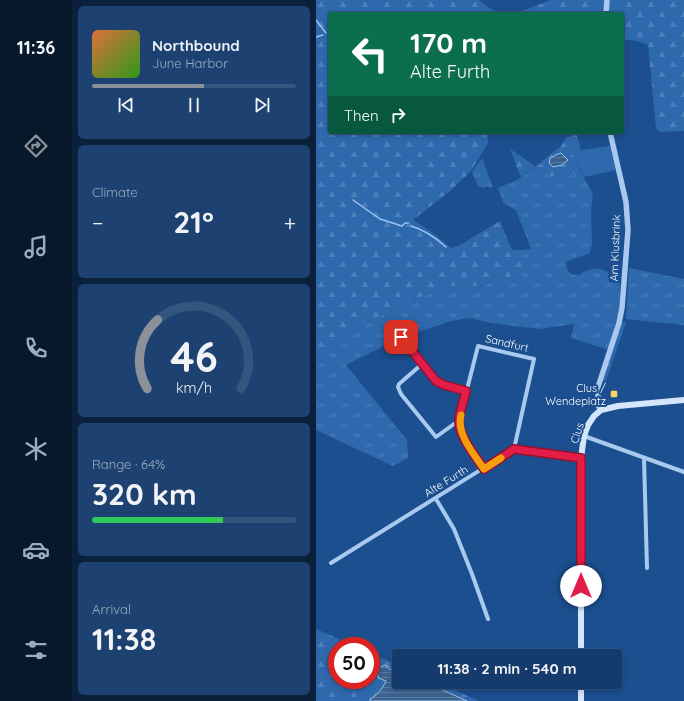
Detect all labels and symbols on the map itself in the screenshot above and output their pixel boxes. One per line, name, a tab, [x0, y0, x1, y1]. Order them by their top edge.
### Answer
street label: Am Klusbrink	[607, 214, 623, 282]
pin	[384, 320, 418, 354]
street label: Sandfurt	[484, 331, 530, 355]
place label: Clus / Wendeplatz	[545, 381, 606, 408]
marker: Clus / Wendeplatz	[609, 389, 619, 399]
street label: Clus	[567, 421, 587, 445]
street label: Alte Furth	[421, 462, 471, 500]
position arrow	[560, 565, 602, 607]
speed limit sign: 50	[328, 637, 380, 689]

